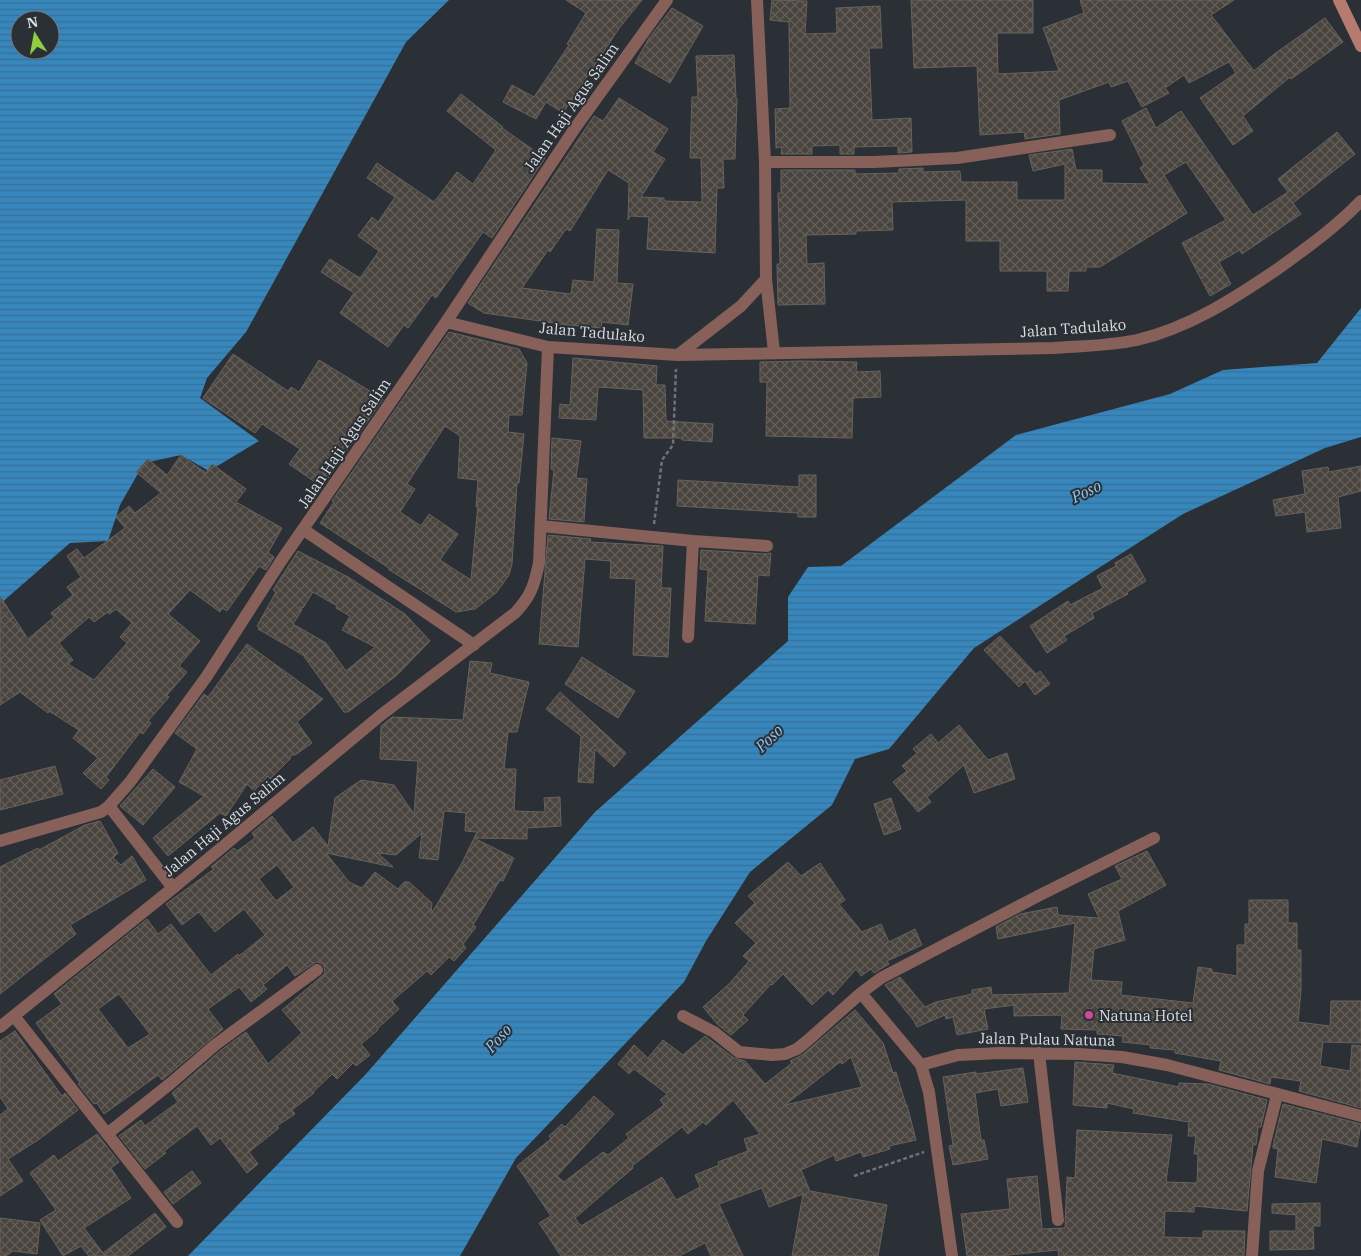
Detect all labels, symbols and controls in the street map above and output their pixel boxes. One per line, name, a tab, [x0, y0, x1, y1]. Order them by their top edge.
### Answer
north arrow	[10, 10, 60, 60]
text: N	[25, 12, 40, 32]
street label: Jalan Haji Agus Salim	[519, 39, 623, 175]
street label: Jalan Tadulako	[1019, 315, 1127, 341]
street label: Jalan Tadulako	[538, 318, 646, 346]
street label: Jalan Haji Agus Salim	[293, 374, 395, 512]
water label: Poso	[1067, 475, 1104, 507]
water label: Poso	[750, 720, 787, 757]
street label: Jalan Haji Agus Salim	[159, 768, 289, 880]
place label: Natuna Hotel	[1099, 1006, 1193, 1025]
marker: Natuna Hotel	[1083, 1009, 1095, 1021]
water label: Poso	[480, 1020, 516, 1057]
street label: Jalan Pulau Natuna	[978, 1028, 1116, 1050]

